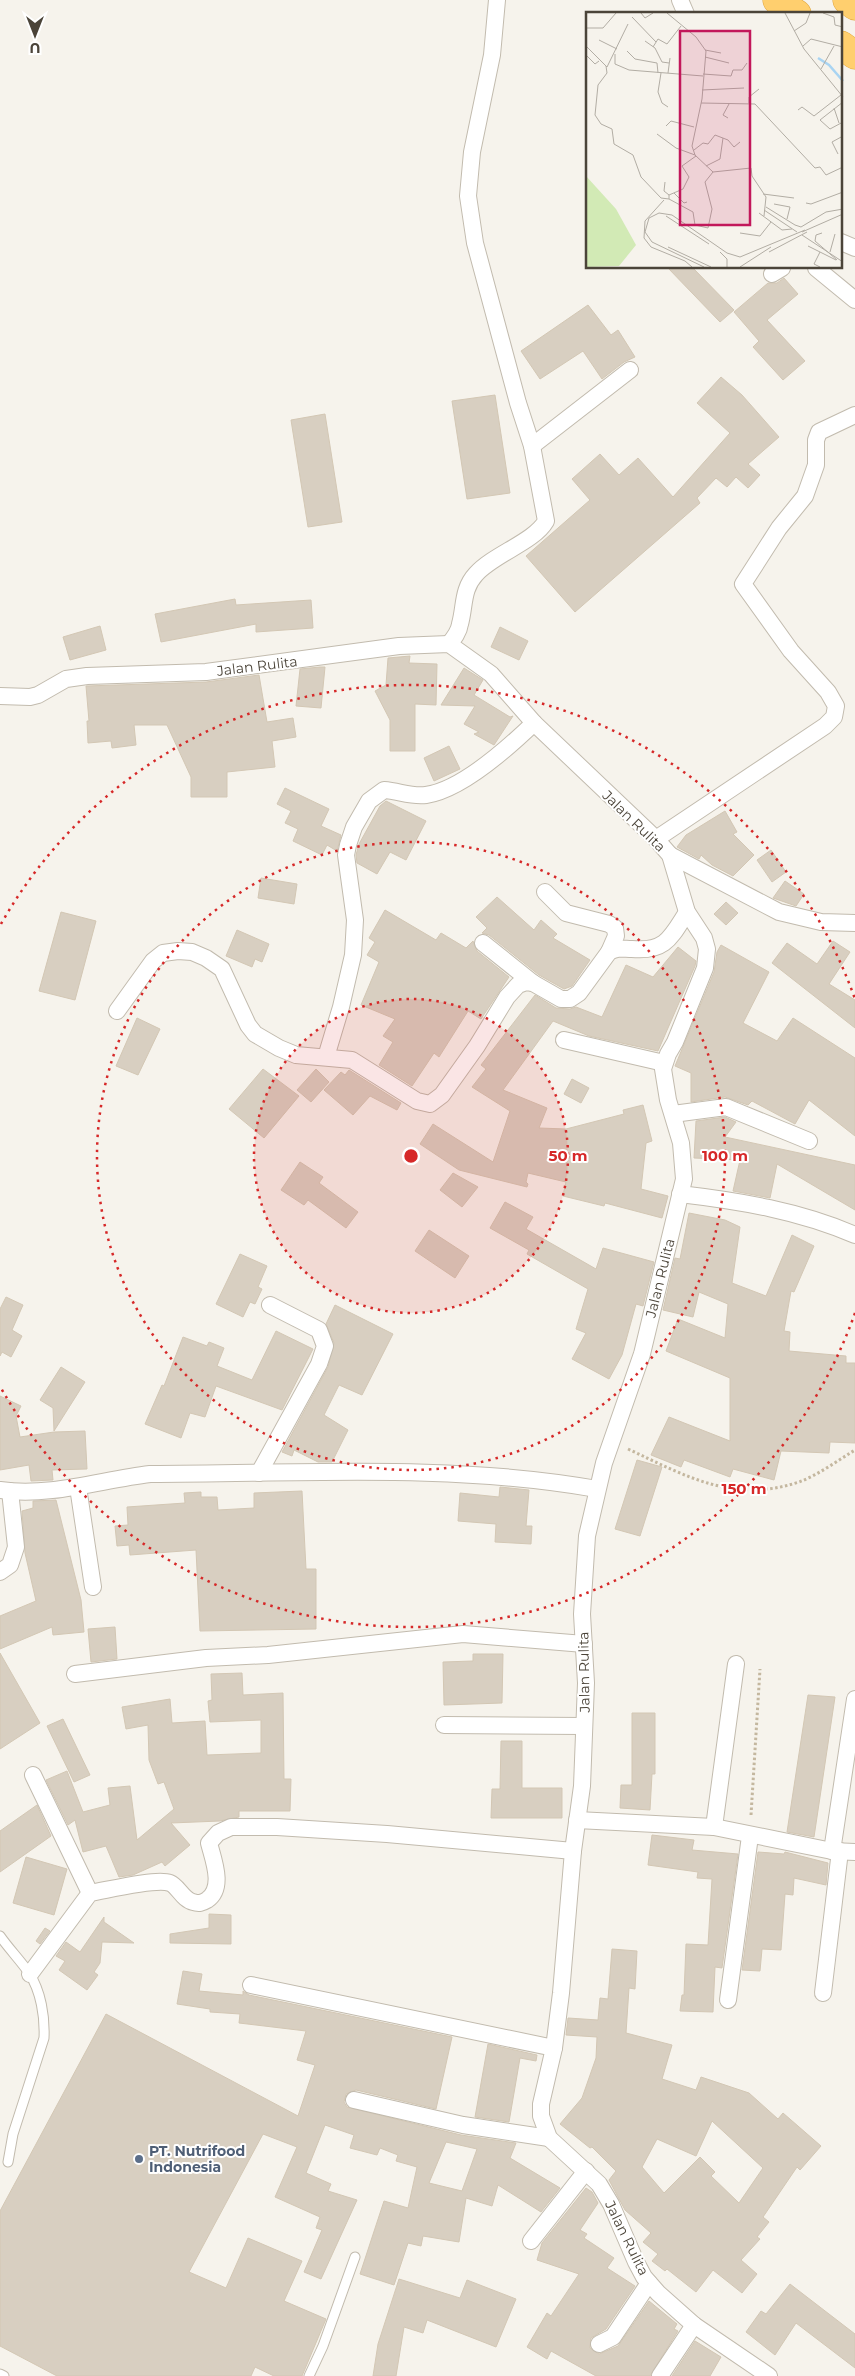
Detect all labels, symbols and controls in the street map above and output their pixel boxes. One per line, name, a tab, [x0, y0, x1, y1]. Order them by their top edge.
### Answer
north arrow	[10, 10, 60, 60]
inset map	[586, 12, 842, 269]
text: U	[29, 39, 41, 57]
street label: Jalan Rulita	[215, 652, 298, 680]
street label: Jalan Rulita	[598, 786, 669, 856]
text: 50 m	[548, 1146, 588, 1165]
text: 100 m	[702, 1146, 748, 1165]
centre of rings	[402, 1147, 420, 1165]
street label: Jalan Rulita	[641, 1237, 679, 1320]
text: 150 m	[722, 1479, 766, 1498]
street label: Jalan Rulita	[574, 1631, 594, 1714]
place label: PT. Nutrifood Indonesia	[149, 2142, 245, 2176]
marker: PT. Nutrifood Indonesia	[133, 2153, 145, 2165]
street label: Jalan Rulita	[601, 2197, 653, 2278]

